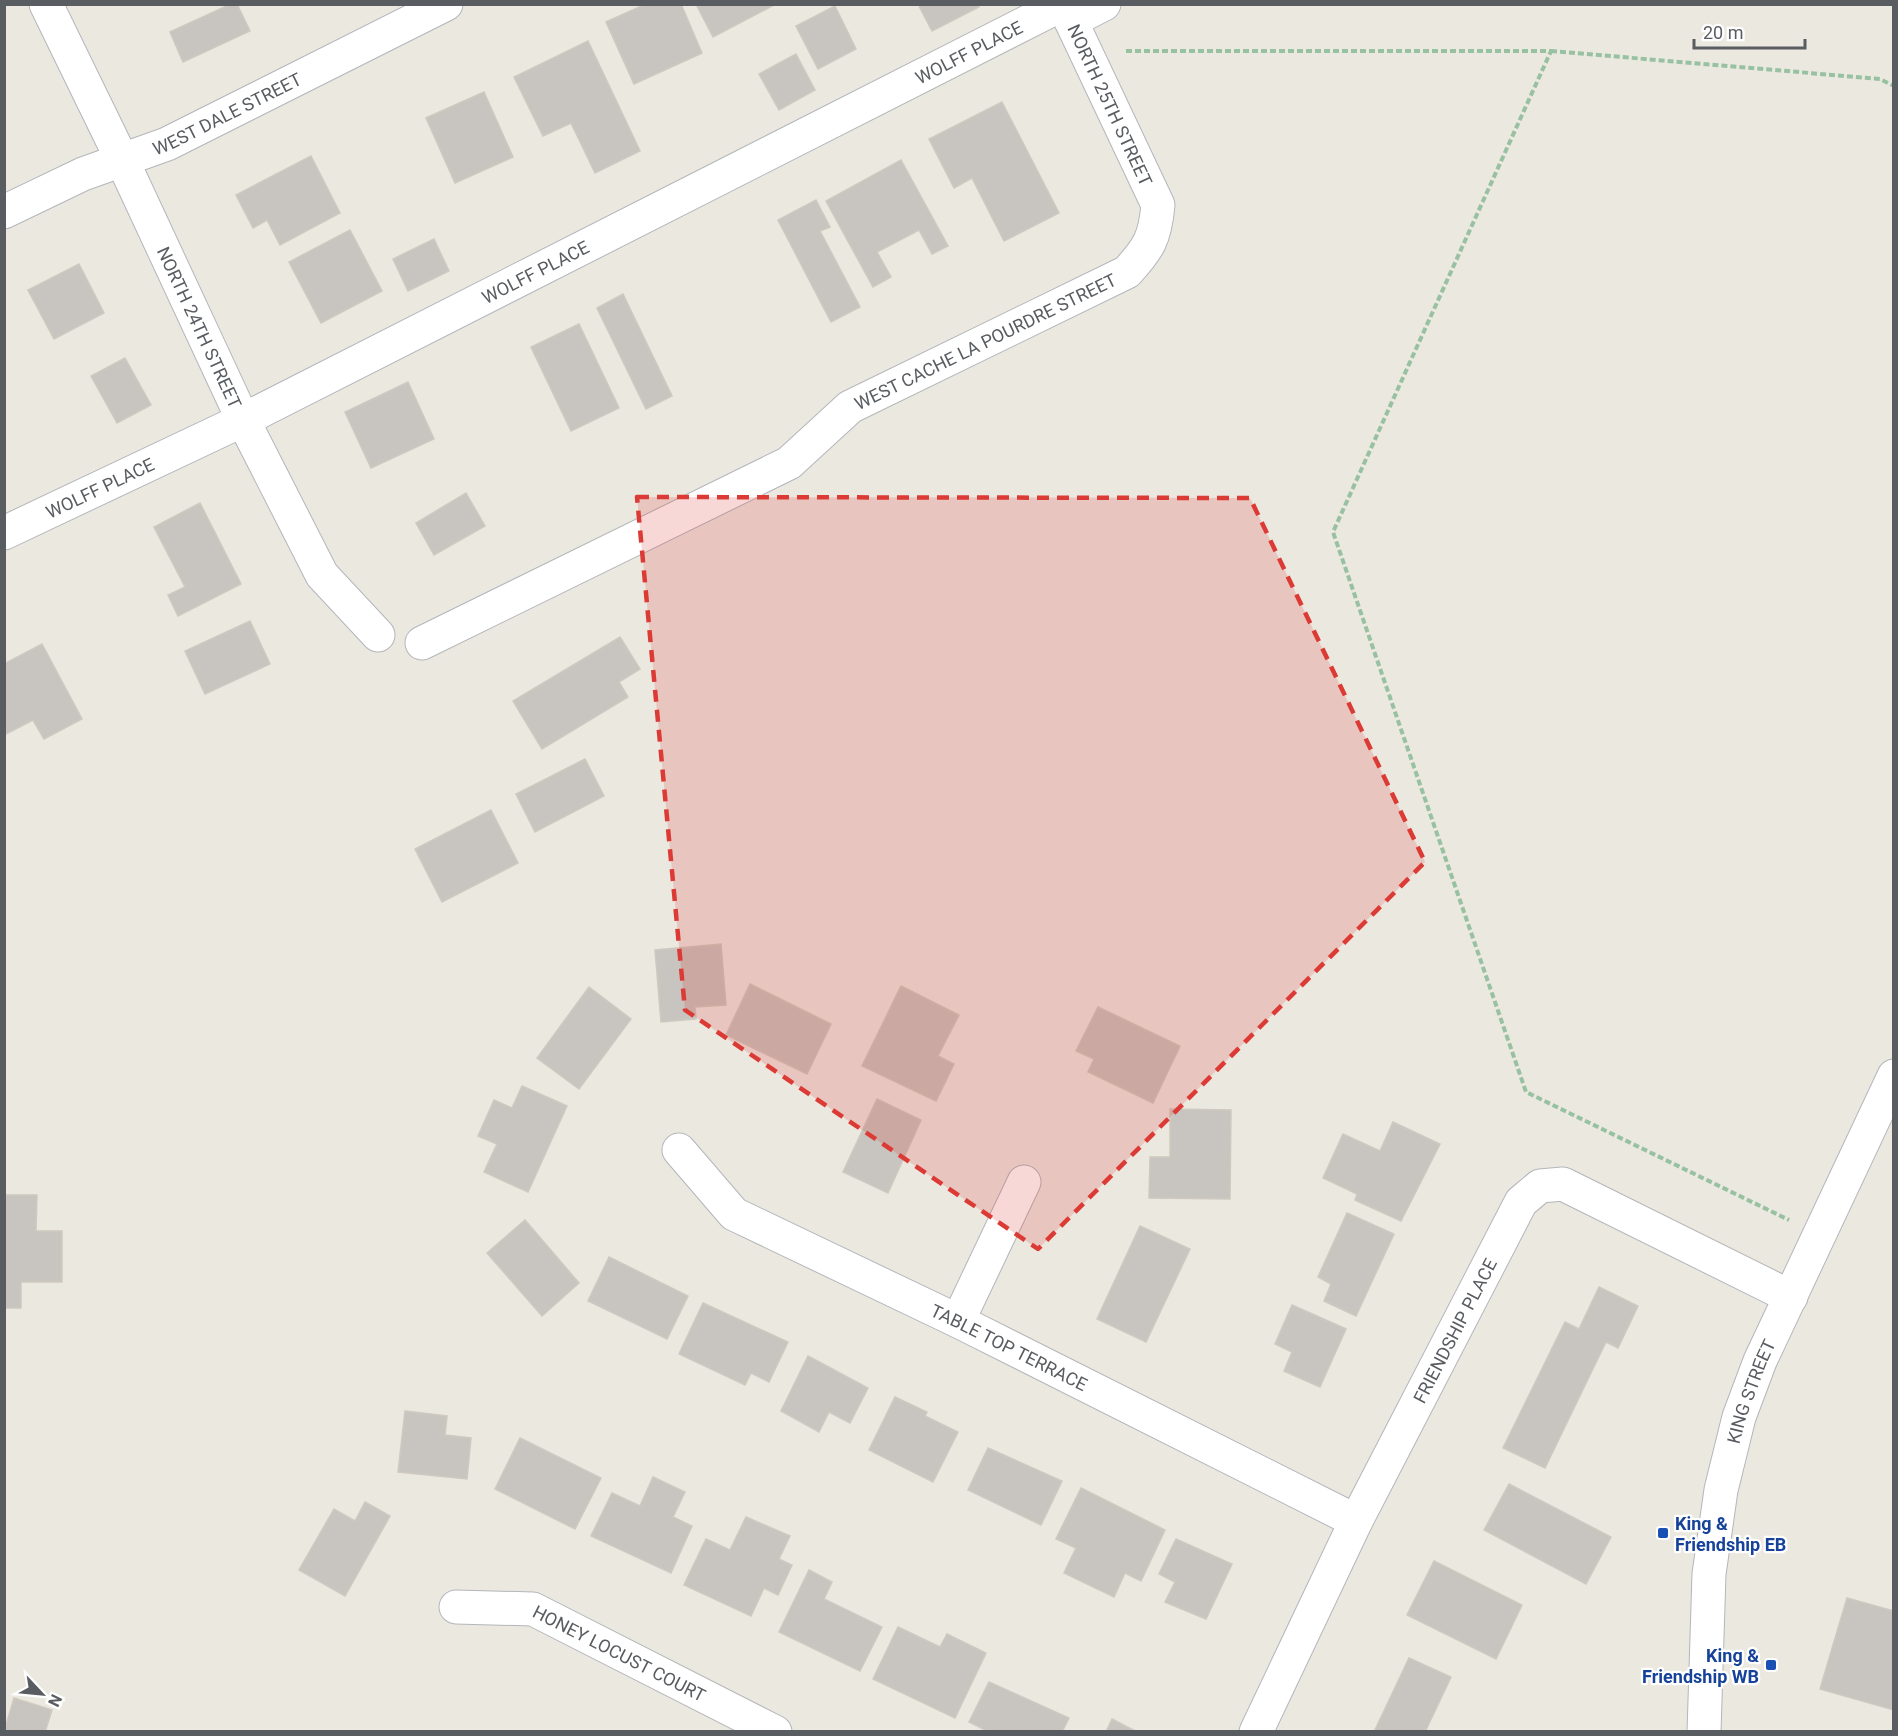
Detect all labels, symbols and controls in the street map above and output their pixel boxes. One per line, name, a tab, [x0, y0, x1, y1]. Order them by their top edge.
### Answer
scale bar	[1694, 12, 1805, 50]
street label: WOLFF PLACE	[912, 16, 1026, 88]
street label: NORTH 25TH STREET	[1063, 21, 1157, 189]
text: 20 m	[1703, 22, 1743, 43]
street label: WEST DALE STREET	[150, 68, 305, 159]
street label: WOLFF PLACE	[478, 236, 592, 308]
street label: NORTH 24TH STREET	[153, 243, 247, 412]
street label: WEST CACHE LA POURDRE STREET	[851, 268, 1120, 414]
street label: WOLFF PLACE	[42, 453, 157, 522]
street label: FRIENDSHIP PLACE	[1408, 1255, 1501, 1406]
street label: TABLE TOP TERRACE	[928, 1299, 1091, 1395]
street label: KING STREET	[1722, 1336, 1779, 1446]
place label: King & Friendship EB	[1675, 1513, 1786, 1555]
marker: King & Friendship EB	[1656, 1526, 1670, 1540]
street label: HONEY LOCUST COURT	[530, 1600, 710, 1706]
place label: King & Friendship WB	[1642, 1645, 1759, 1687]
marker: King & Friendship WB	[1764, 1658, 1778, 1672]
north arrow	[12, 1664, 72, 1724]
text: N	[44, 1691, 66, 1710]

